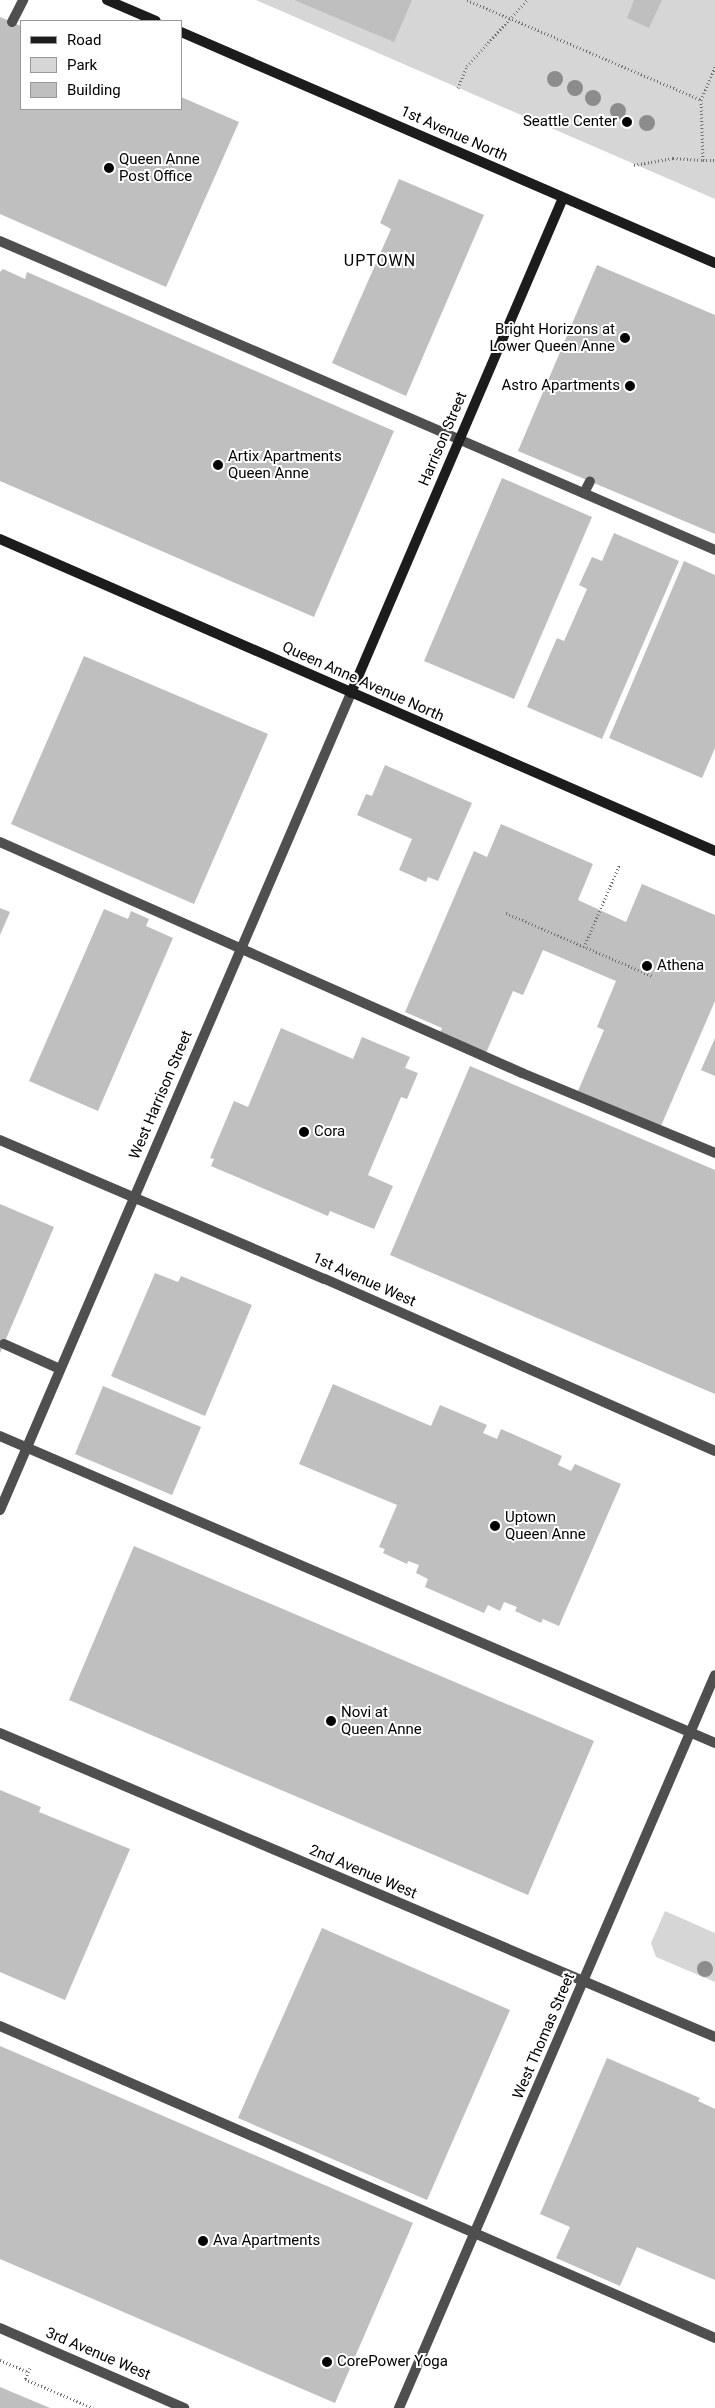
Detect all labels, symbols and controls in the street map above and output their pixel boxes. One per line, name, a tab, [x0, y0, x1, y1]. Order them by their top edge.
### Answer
legend	[20, 20, 182, 110]
text: Road	[67, 31, 101, 49]
text: Park	[67, 56, 97, 74]
text: Building	[67, 81, 121, 99]
street label: 1st Avenue North	[398, 102, 510, 166]
place label: Seattle Center	[523, 113, 617, 131]
marker: Seattle Center	[621, 116, 633, 128]
place label: Queen Anne Post Office	[119, 150, 200, 185]
marker: Queen Anne Post Office	[103, 162, 115, 174]
district label: UPTOWN	[343, 251, 417, 271]
place label: Bright Horizons at Lower Queen Anne	[490, 320, 615, 355]
marker: Bright Horizons at Lower Queen Anne	[619, 332, 631, 344]
place label: Astro Apartments	[502, 377, 620, 395]
marker: Astro Apartments	[624, 380, 636, 392]
street label: Harrison Street	[415, 389, 471, 489]
place label: Artix Apartments Queen Anne	[228, 447, 342, 482]
marker: Artix Apartments Queen Anne	[212, 459, 224, 471]
street label: Queen Anne Avenue North	[279, 638, 447, 726]
place label: Athena	[657, 957, 704, 975]
marker: Athena	[641, 960, 653, 972]
street label: West Harrison Street	[126, 1028, 196, 1162]
place label: Cora	[314, 1123, 345, 1141]
marker: Cora	[298, 1126, 310, 1138]
street label: 1st Avenue West	[310, 1249, 418, 1311]
place label: Uptown Queen Anne	[505, 1508, 586, 1543]
marker: Uptown Queen Anne	[489, 1520, 501, 1532]
place label: Novi at Queen Anne	[341, 1703, 422, 1738]
marker: Novi at Queen Anne	[325, 1715, 337, 1727]
street label: 2nd Avenue West	[306, 1841, 420, 1903]
street label: West Thomas Street	[509, 1970, 579, 2102]
place label: Ava Apartments	[213, 2232, 320, 2250]
marker: Ava Apartments	[197, 2235, 209, 2247]
street label: 3rd Avenue West	[43, 2324, 153, 2384]
place label: CorePower Yoga	[337, 2353, 448, 2371]
marker: CorePower Yoga	[321, 2356, 333, 2368]

